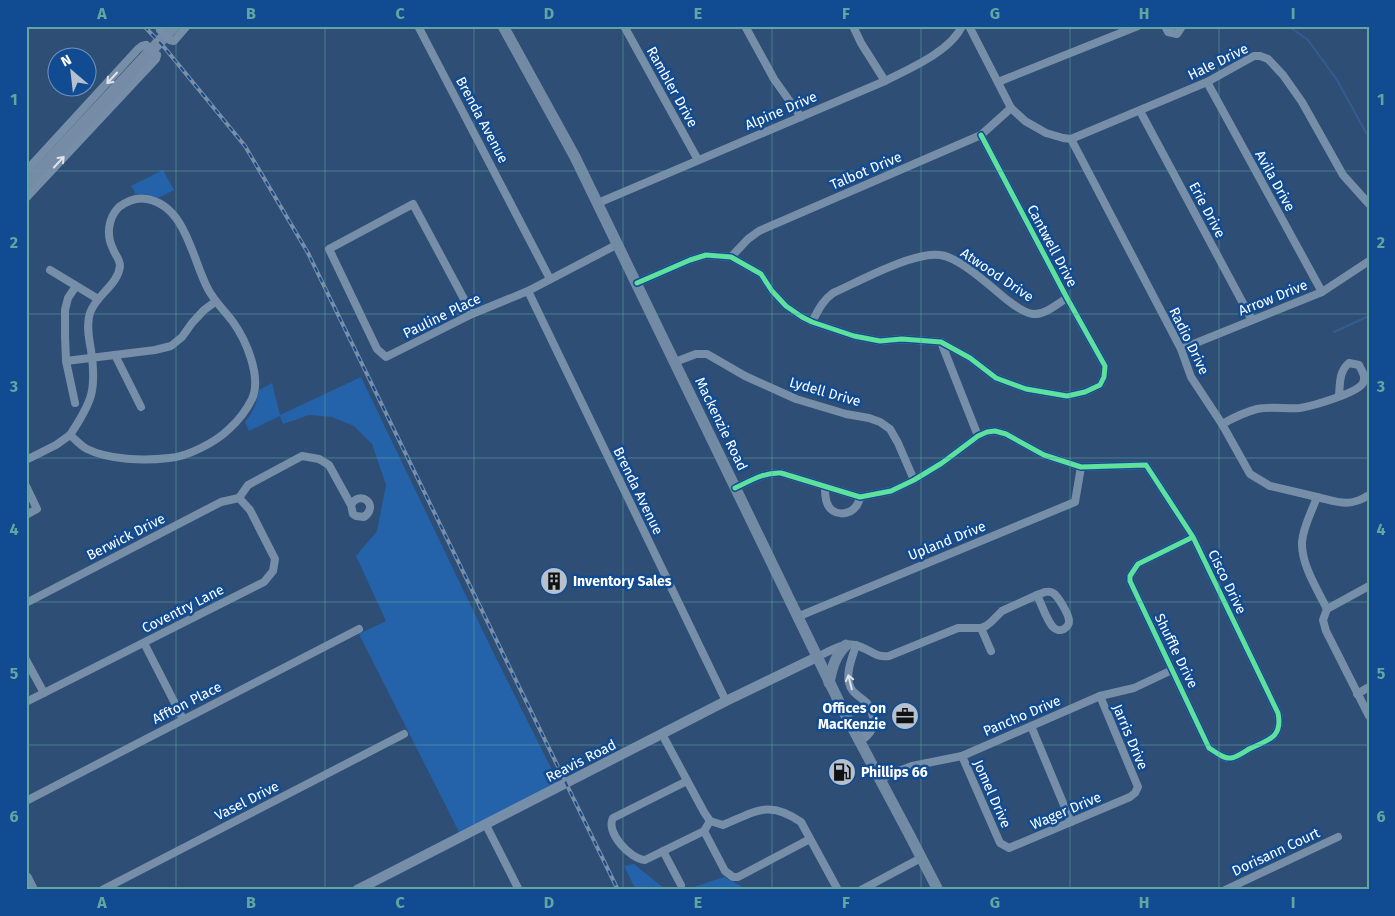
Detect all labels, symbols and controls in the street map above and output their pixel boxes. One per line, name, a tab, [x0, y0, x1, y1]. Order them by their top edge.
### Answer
text: A	[96, 4, 107, 23]
text: B	[246, 4, 256, 23]
text: C	[395, 4, 405, 23]
text: D	[544, 4, 554, 23]
text: E	[694, 4, 702, 23]
text: F	[842, 4, 850, 23]
text: G	[990, 4, 1000, 23]
text: H	[1139, 4, 1149, 23]
text: I	[1291, 4, 1295, 23]
street label: Hale Drive	[1185, 40, 1251, 84]
street label: Rambler Drive	[643, 44, 701, 130]
north arrow	[48, 48, 98, 98]
text: N	[58, 51, 74, 71]
one-way arrow	[106, 72, 118, 85]
street label: Brenda Avenue	[452, 74, 512, 166]
street label: Alpine Drive	[742, 88, 820, 134]
text: 1	[10, 90, 18, 109]
text: 1	[1377, 90, 1385, 109]
street label: Talbot Drive	[828, 148, 904, 194]
street label: Avila Drive	[1251, 148, 1299, 214]
one-way arrow	[53, 155, 65, 168]
street label: Erie Drive	[1185, 179, 1229, 241]
street label: Cantwell Drive	[1023, 202, 1081, 290]
text: 2	[10, 233, 18, 252]
text: 2	[1377, 233, 1385, 252]
street label: Atwood Drive	[957, 244, 1037, 306]
street label: Arrow Drive	[1236, 276, 1310, 320]
street label: Pauline Place	[400, 290, 484, 342]
street label: Radio Drive	[1165, 304, 1213, 378]
street label: Lydell Drive	[787, 374, 863, 410]
street label: Mackenzie Road	[691, 375, 751, 473]
text: 3	[9, 377, 18, 396]
text: 3	[1376, 377, 1385, 396]
street label: Brenda Avenue	[609, 444, 667, 538]
street label: Berwick Drive	[84, 510, 168, 564]
street label: Upland Drive	[906, 518, 988, 564]
text: 4	[9, 520, 19, 539]
text: 4	[1376, 520, 1386, 539]
street label: Cisco Drive	[1204, 547, 1250, 617]
building icon: Inventory Sales	[539, 566, 569, 596]
place label: Inventory Sales	[573, 573, 672, 590]
street label: Coventry Lane	[139, 581, 227, 637]
street label: Shuffle Drive	[1151, 611, 1201, 691]
text: 5	[10, 664, 19, 683]
text: 5	[1377, 664, 1386, 683]
one-way arrow	[845, 674, 854, 690]
street label: Affton Place	[149, 678, 225, 728]
street label: Pancho Drive	[981, 692, 1063, 740]
place label: Offices on MacKenzie	[818, 700, 886, 733]
office icon: Offices on MacKenzie	[890, 701, 920, 731]
street label: Jarris Drive	[1109, 702, 1151, 772]
street label: Reavis Road	[543, 736, 619, 786]
fuel station icon: Phillips 66	[827, 757, 857, 787]
street label: Jomel Drive	[969, 757, 1015, 831]
place label: Phillips 66	[861, 764, 928, 781]
street label: Vasel Drive	[212, 778, 282, 824]
street label: Wager Drive	[1028, 788, 1104, 834]
text: 6	[9, 807, 19, 826]
text: 6	[1376, 807, 1386, 826]
street label: Dorisann Court	[1229, 824, 1324, 880]
text: A	[96, 893, 107, 912]
text: B	[246, 893, 256, 912]
text: C	[395, 893, 405, 912]
text: D	[544, 893, 554, 912]
text: E	[694, 893, 702, 912]
text: F	[842, 893, 850, 912]
text: G	[990, 893, 1000, 912]
text: H	[1139, 893, 1149, 912]
text: I	[1291, 893, 1295, 912]

